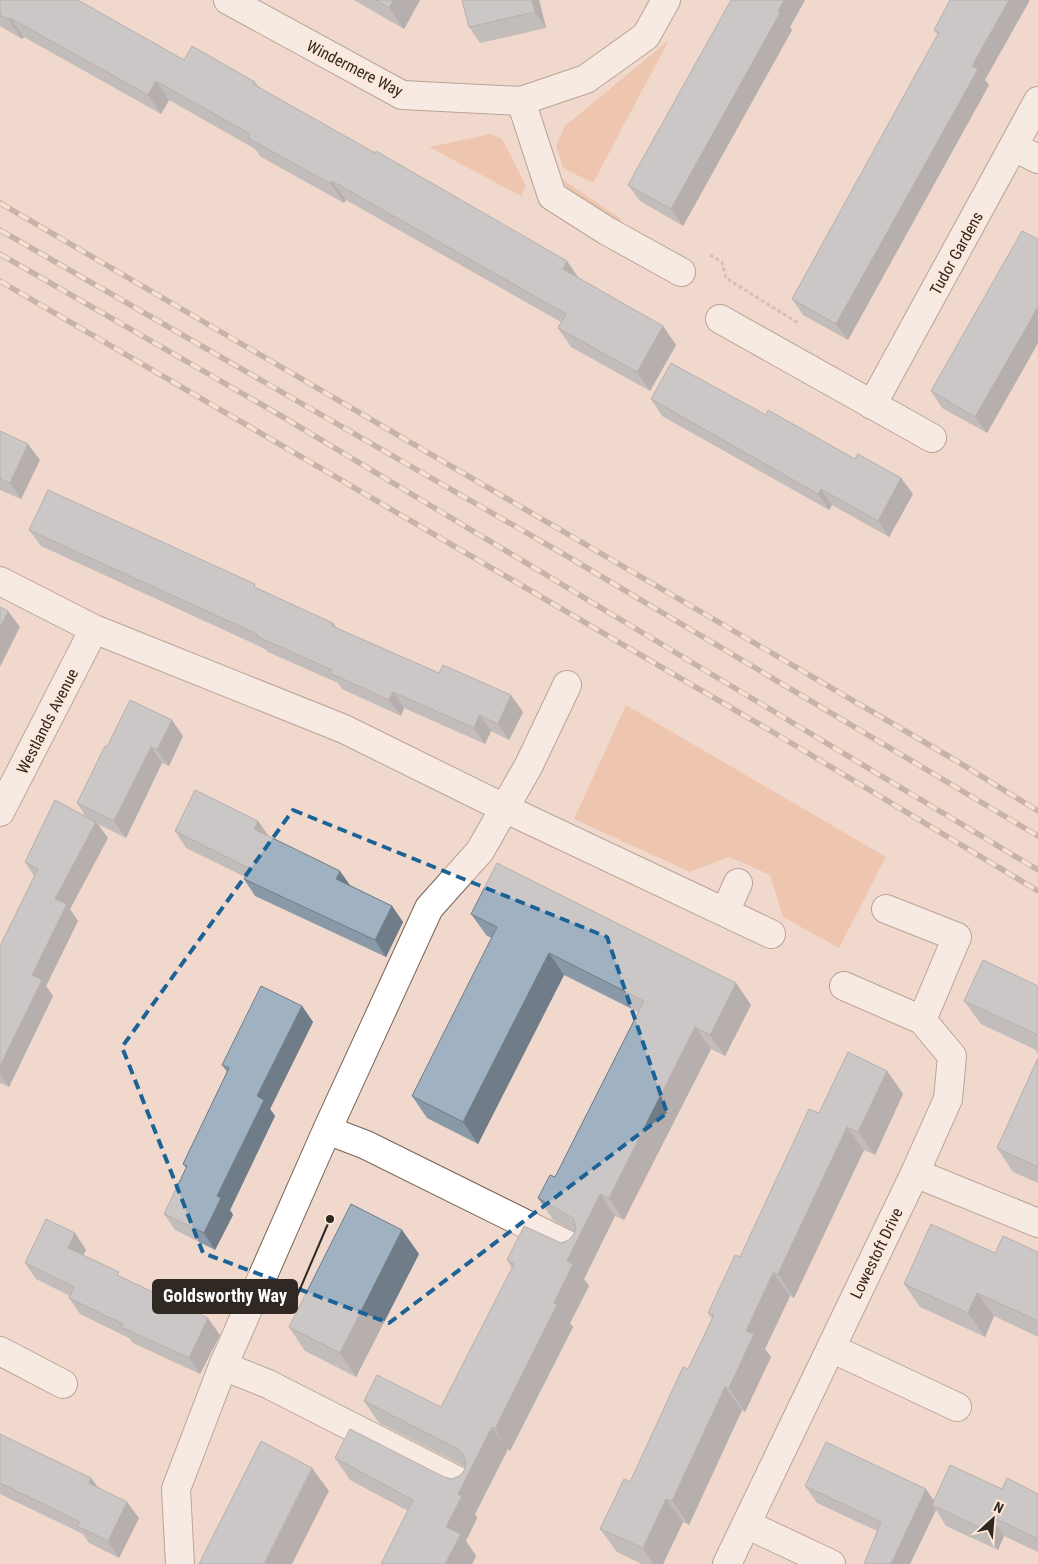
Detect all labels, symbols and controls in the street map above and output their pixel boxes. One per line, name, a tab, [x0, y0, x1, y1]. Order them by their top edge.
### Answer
street label: Windermere Way	[303, 36, 406, 101]
street label: Tudor Gardens	[926, 208, 987, 298]
street label: Westlands Avenue	[13, 665, 82, 777]
street label: Lowestoft Drive	[846, 1205, 907, 1302]
callout: Goldsworthy Way	[153, 1280, 297, 1313]
text: Goldsworthy Way	[163, 1285, 287, 1306]
north arrow	[968, 1494, 1018, 1544]
text: N	[991, 1498, 1006, 1516]

